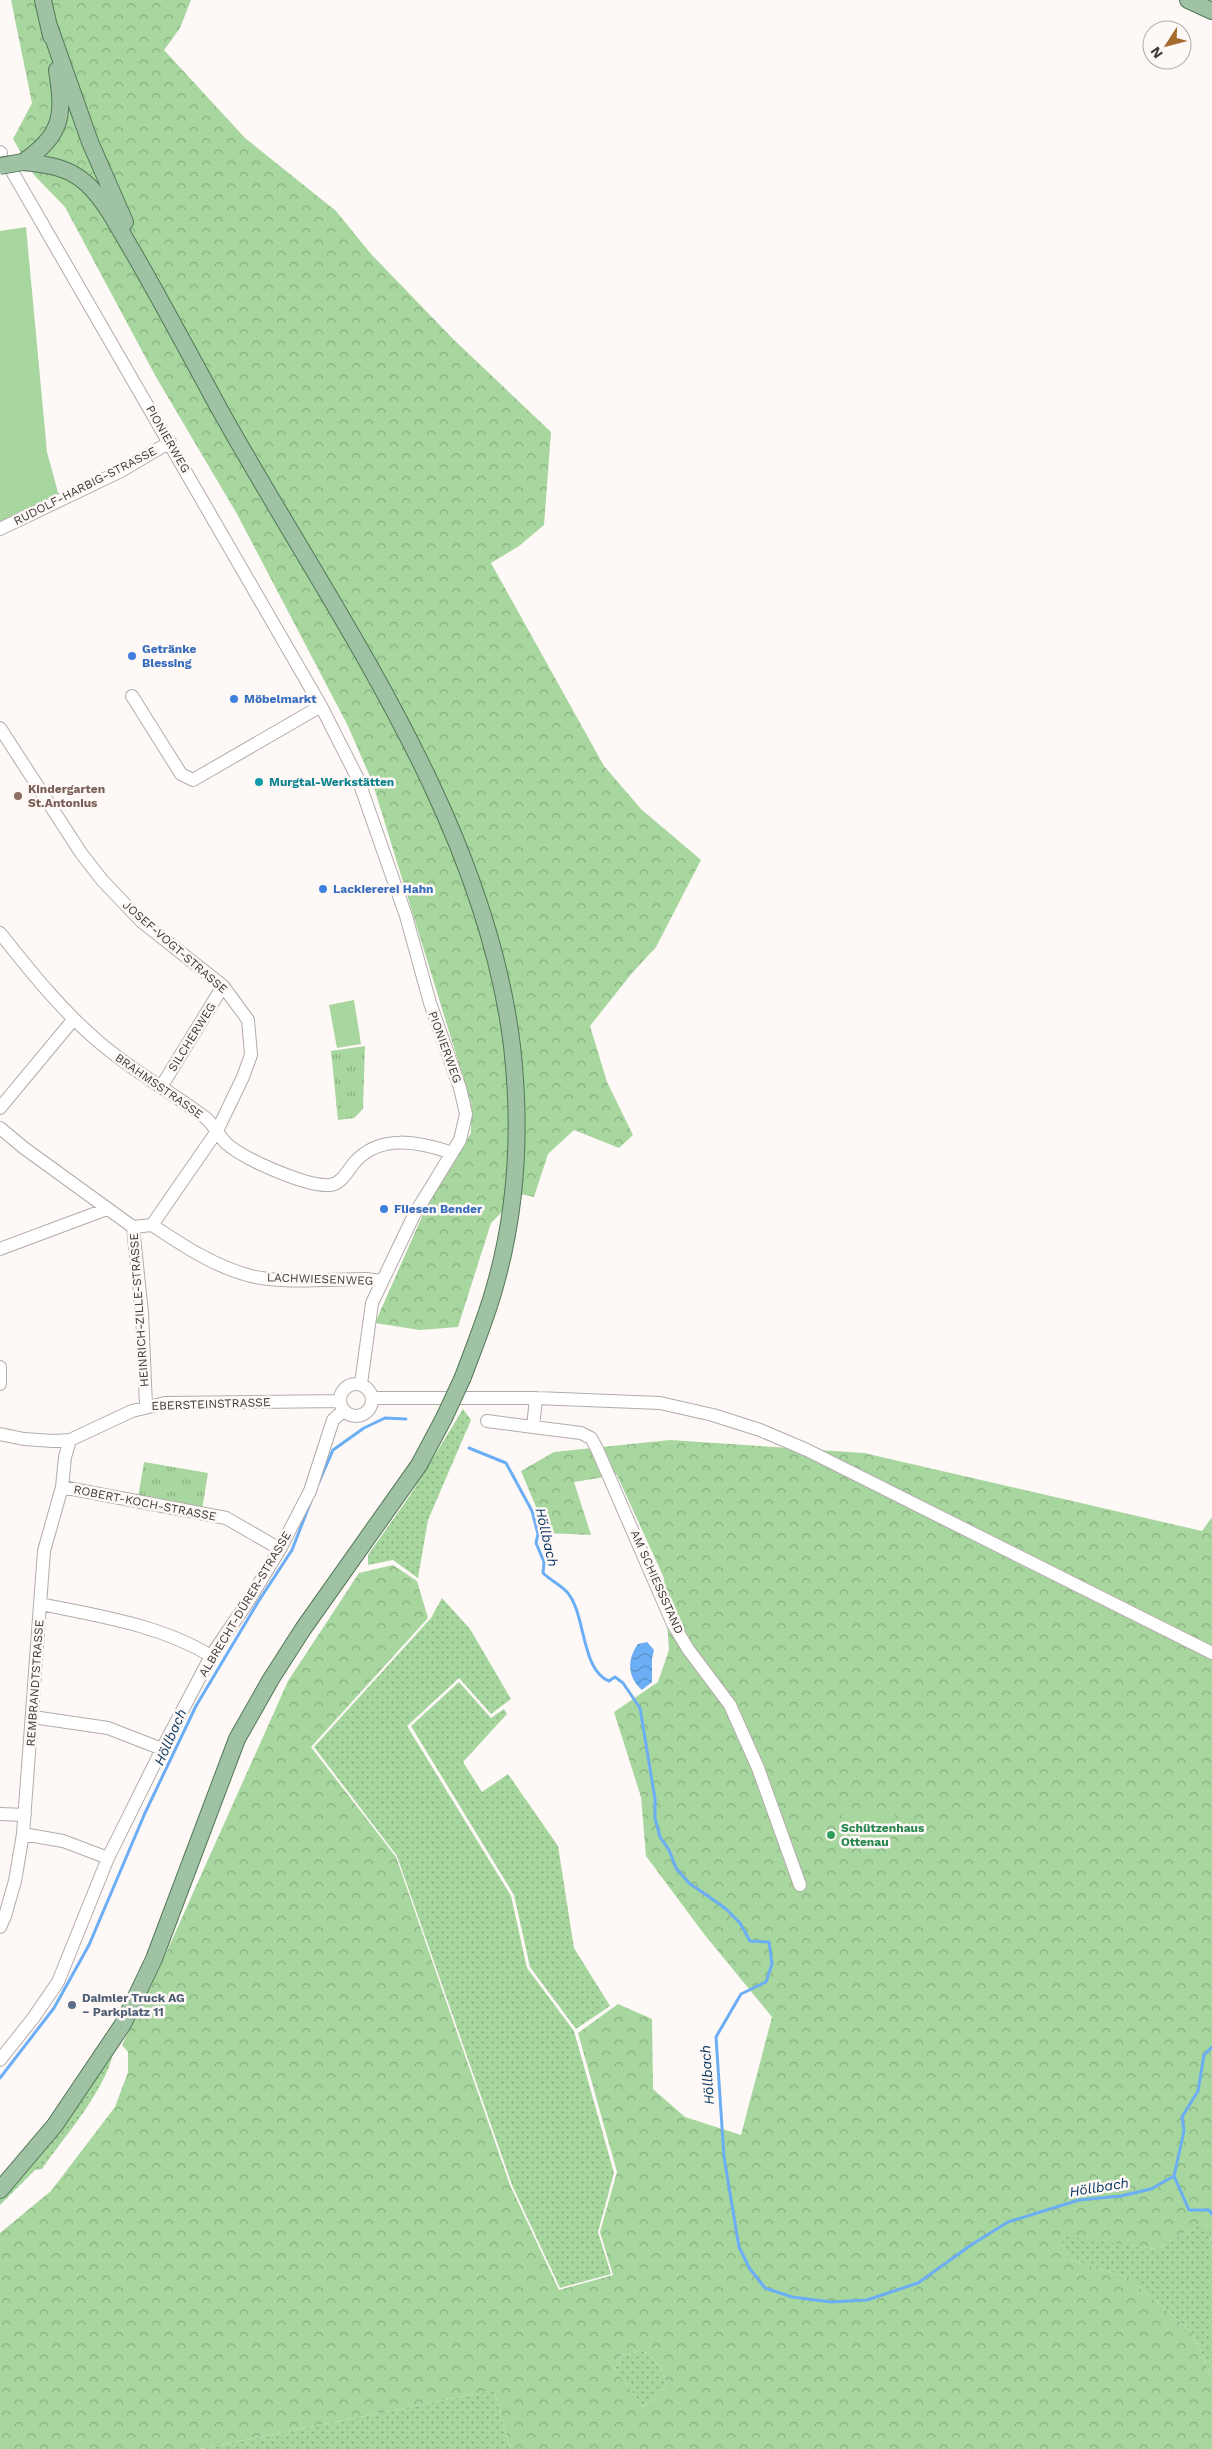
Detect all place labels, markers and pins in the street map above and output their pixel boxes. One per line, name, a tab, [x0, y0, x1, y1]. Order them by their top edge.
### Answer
place label: Getränke Blessing	[142, 642, 196, 670]
marker: Getränke Blessing	[126, 650, 138, 662]
place label: Möbelmarkt	[244, 692, 317, 706]
marker: Möbelmarkt	[228, 693, 240, 705]
place label: Murgtal-Werkstätten	[269, 775, 394, 789]
marker: Murgtal-Werkstätten	[253, 776, 265, 788]
place label: Kindergarten St.Antonius	[28, 782, 105, 810]
marker: Kindergarten St.Antonius	[12, 790, 24, 802]
place label: Lackiererei Hahn	[333, 882, 434, 896]
marker: Lackiererei Hahn	[317, 883, 329, 895]
place label: Fliesen Bender	[394, 1202, 483, 1216]
marker: Fliesen Bender	[378, 1203, 390, 1215]
place label: Schützenhaus Ottenau	[841, 1821, 925, 1849]
marker: Schützenhaus Ottenau	[825, 1829, 837, 1841]
place label: Daimler Truck AG − Parkplatz 11	[82, 1991, 185, 2019]
marker: Daimler Truck AG − Parkplatz 11	[66, 1999, 78, 2011]

